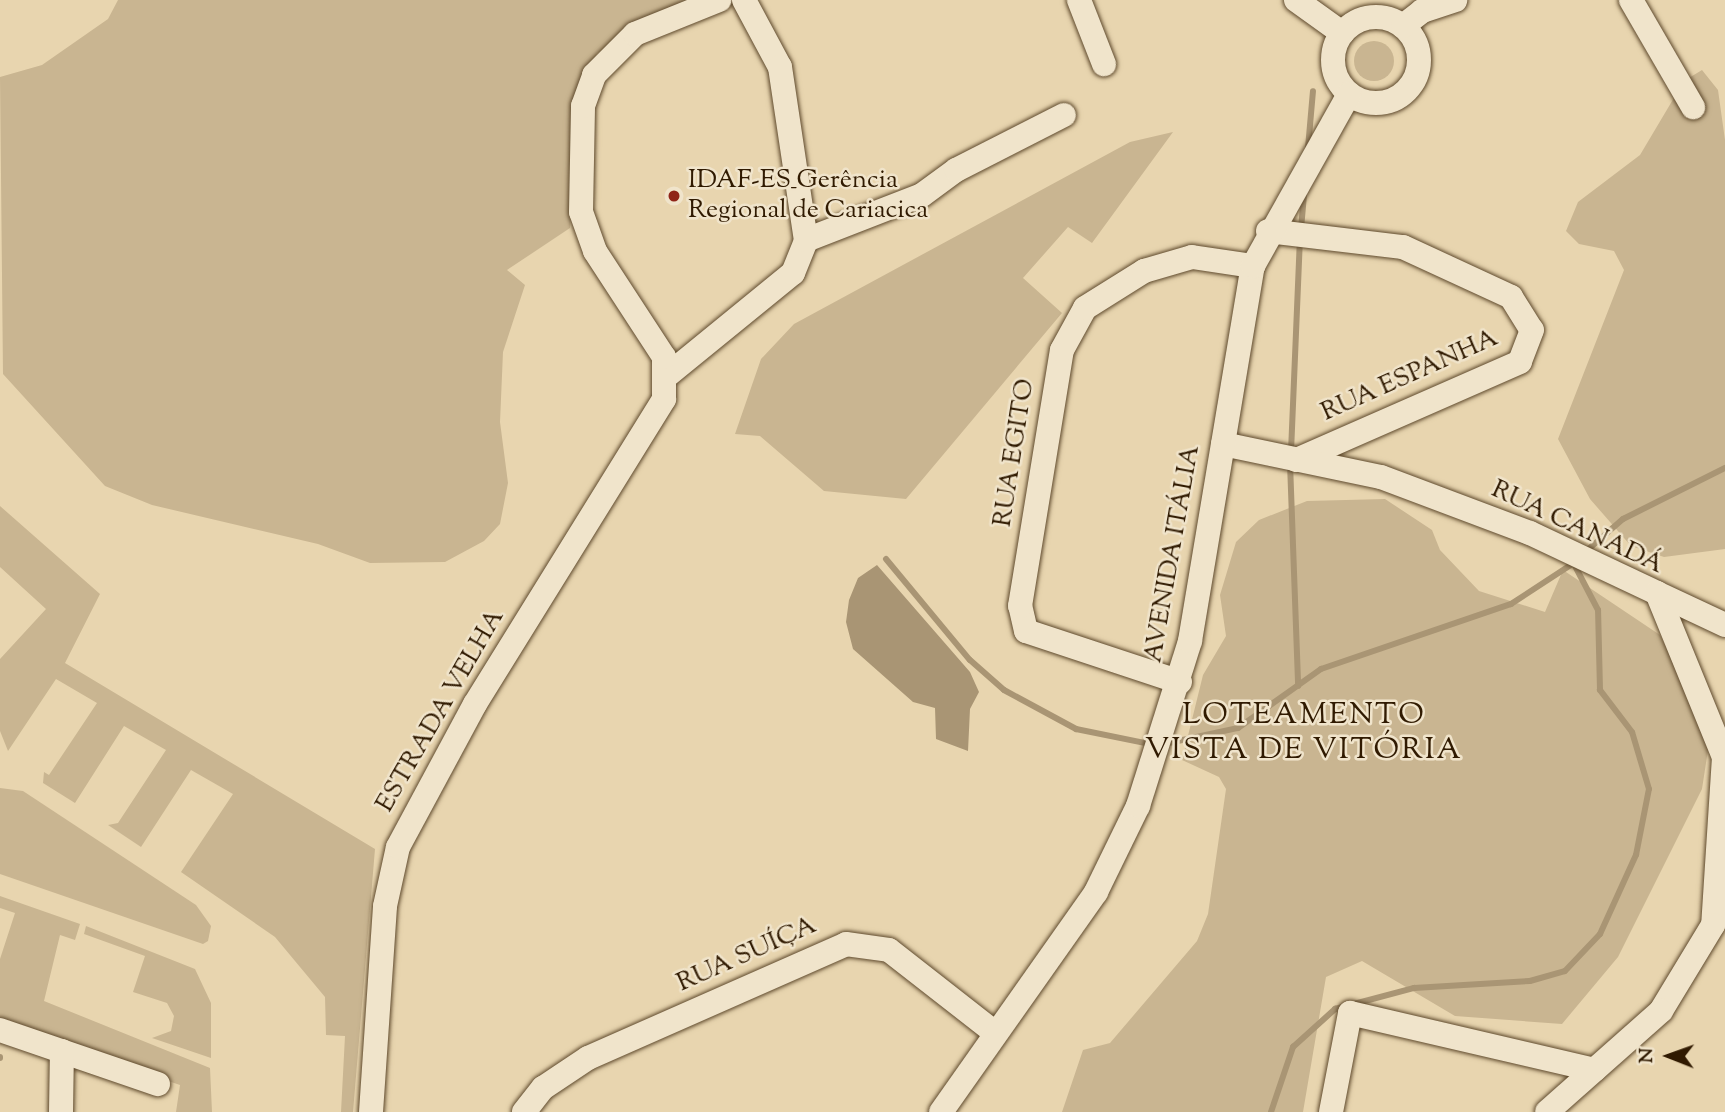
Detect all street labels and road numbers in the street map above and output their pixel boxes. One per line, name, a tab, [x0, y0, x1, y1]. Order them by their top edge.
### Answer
street label: RUA ESPANHA	[1317, 323, 1503, 429]
street label: RUA EGITO	[988, 377, 1042, 529]
street label: AVENIDA ITÁLIA	[1139, 443, 1207, 665]
street label: RUA CANADÁ	[1486, 474, 1668, 582]
street label: ESTRADA VELHA	[370, 604, 512, 818]
street label: RUA SUÍÇA	[672, 910, 822, 1000]

